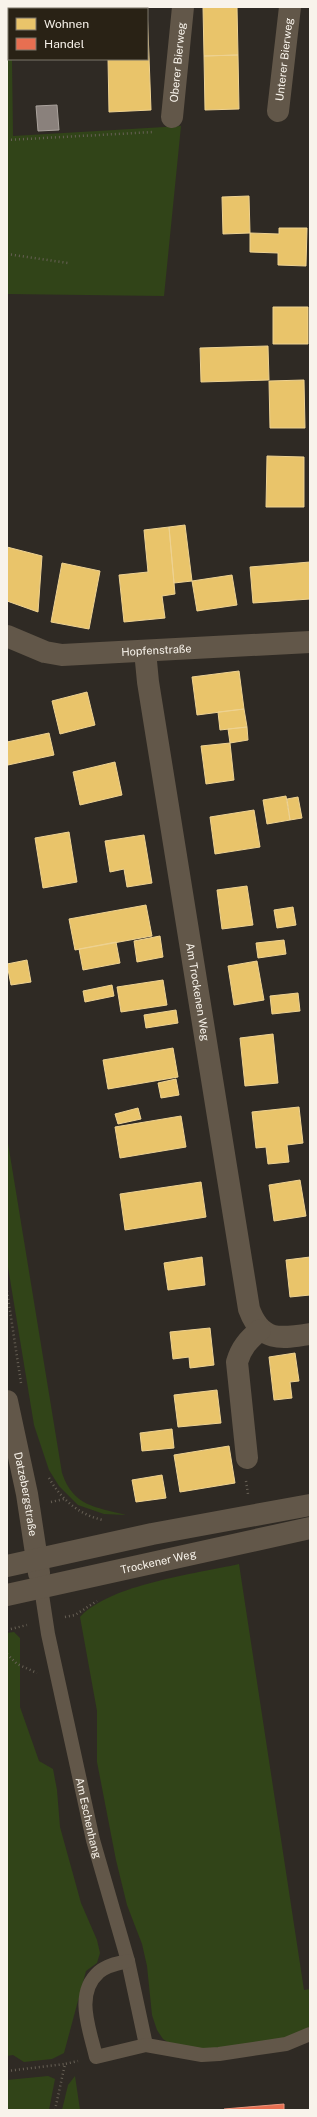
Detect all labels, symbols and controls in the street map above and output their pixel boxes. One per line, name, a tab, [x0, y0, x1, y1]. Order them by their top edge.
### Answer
legend	[8, 8, 148, 60]
text: Wohnen	[44, 17, 89, 31]
street label: Unterer Bierweg	[273, 17, 295, 102]
street label: Oberer Bierweg	[167, 21, 187, 103]
text: Handel	[44, 37, 85, 51]
street label: Hopfenstraße	[121, 642, 192, 658]
street label: Am Trockenen Weg	[184, 942, 212, 1042]
street label: Datzebergstraße	[12, 1451, 39, 1537]
street label: Trockener Weg	[119, 1547, 197, 1576]
street label: Am Eschenhang	[74, 1776, 104, 1860]

